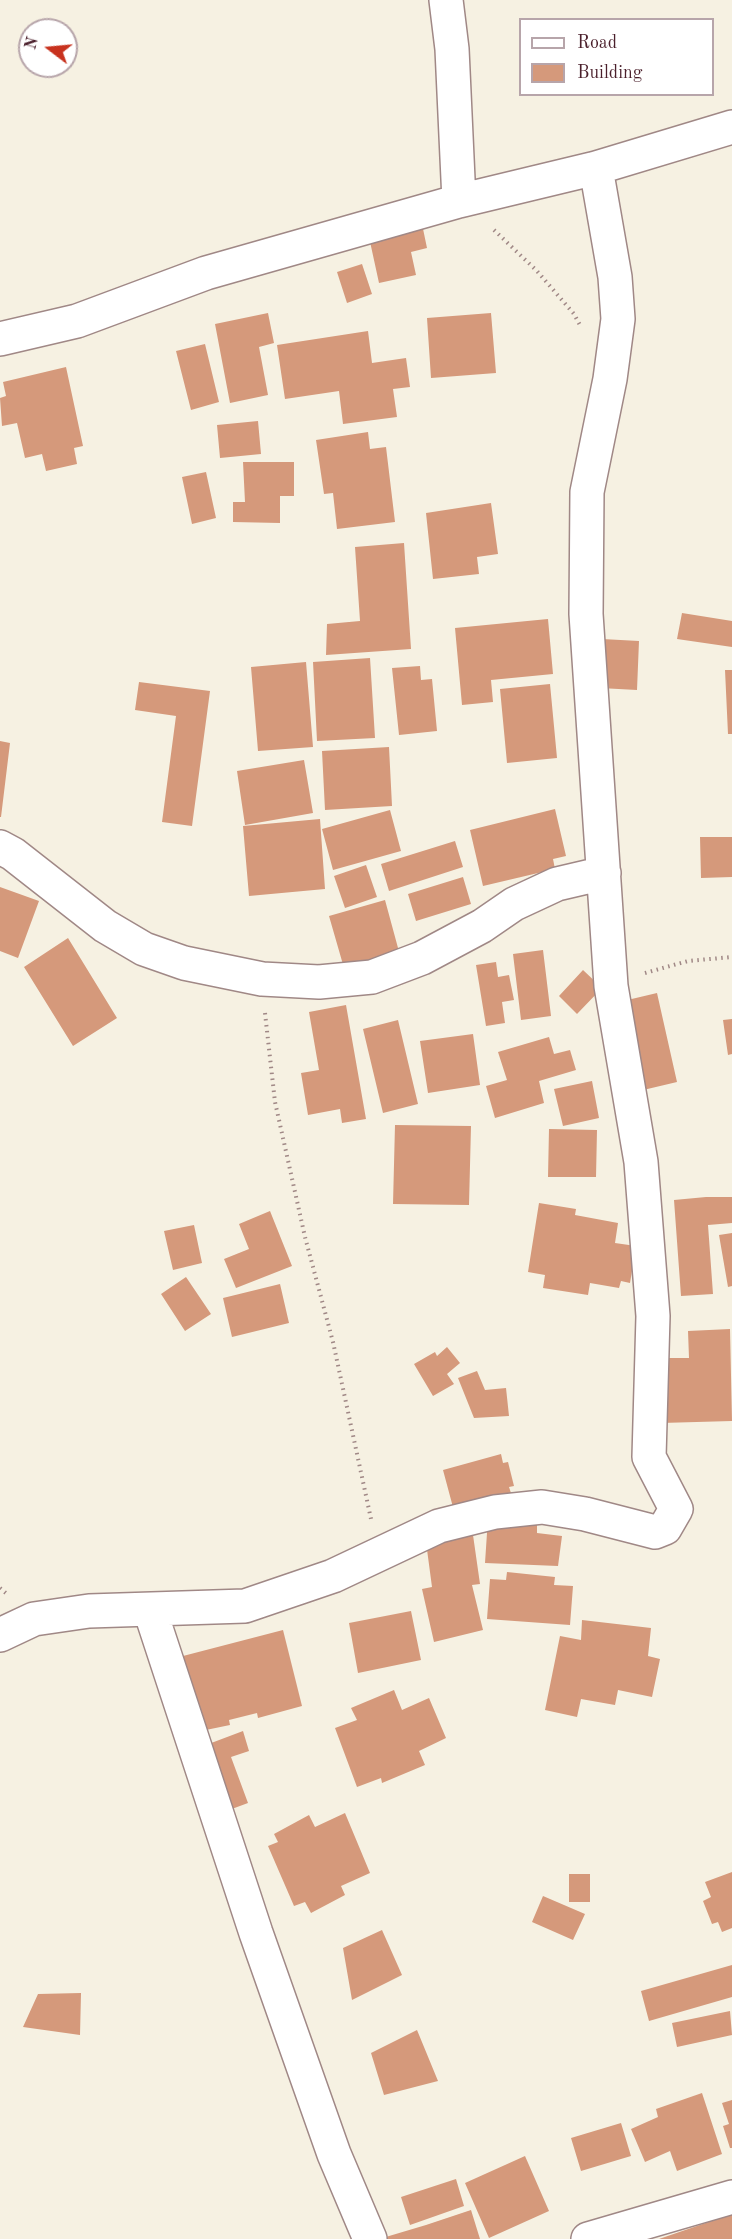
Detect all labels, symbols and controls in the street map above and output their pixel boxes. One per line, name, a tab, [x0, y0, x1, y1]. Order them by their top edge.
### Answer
north arrow	[18, 18, 78, 78]
legend	[519, 18, 714, 96]
text: Road	[577, 34, 617, 52]
text: N	[23, 36, 42, 52]
text: Building	[577, 64, 642, 82]

